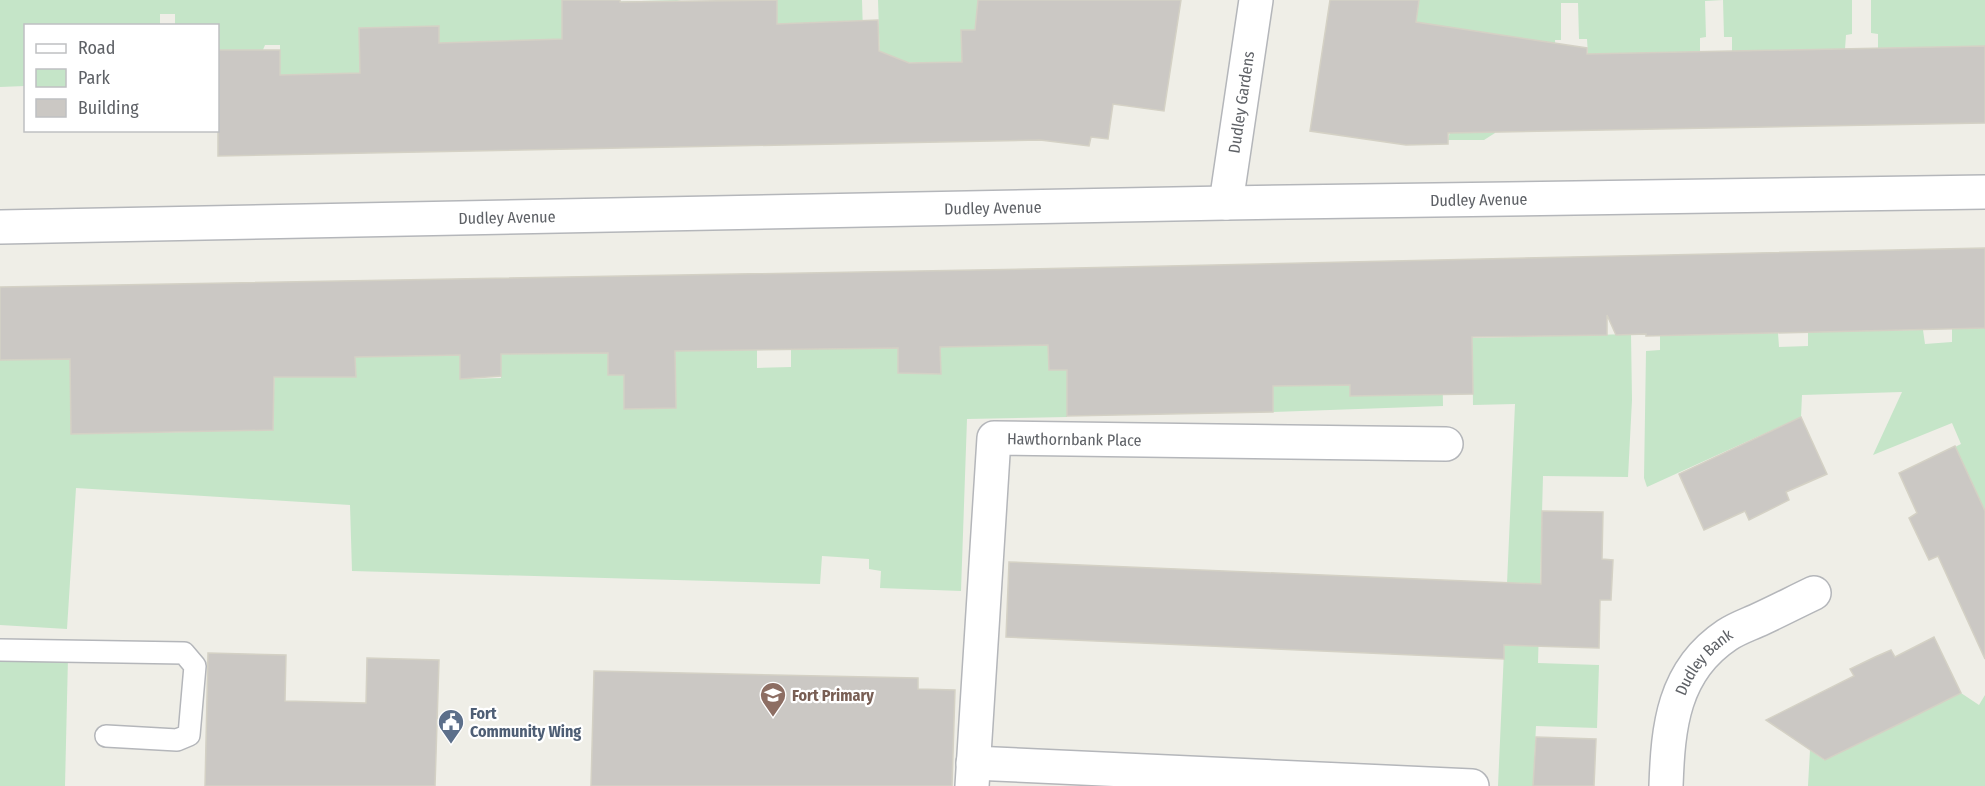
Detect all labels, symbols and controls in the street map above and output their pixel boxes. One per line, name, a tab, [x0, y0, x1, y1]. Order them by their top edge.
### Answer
legend	[24, 24, 219, 132]
text: Road	[78, 37, 115, 59]
street label: Dudley Gardens	[1224, 50, 1258, 155]
text: Park	[78, 67, 111, 89]
text: Building	[78, 97, 139, 119]
street label: Dudley Avenue	[1430, 190, 1528, 210]
street label: Dudley Avenue	[944, 198, 1042, 219]
street label: Dudley Avenue	[458, 207, 556, 228]
street label: Hawthornbank Place	[1007, 429, 1142, 450]
street label: Dudley Bank	[1671, 625, 1737, 698]
school or university icon: Fort Primary	[758, 680, 788, 718]
place label: Fort Primary	[792, 686, 874, 705]
place label: Fort Community Wing	[470, 704, 581, 741]
public building icon: Fort Community Wing	[436, 707, 466, 745]

